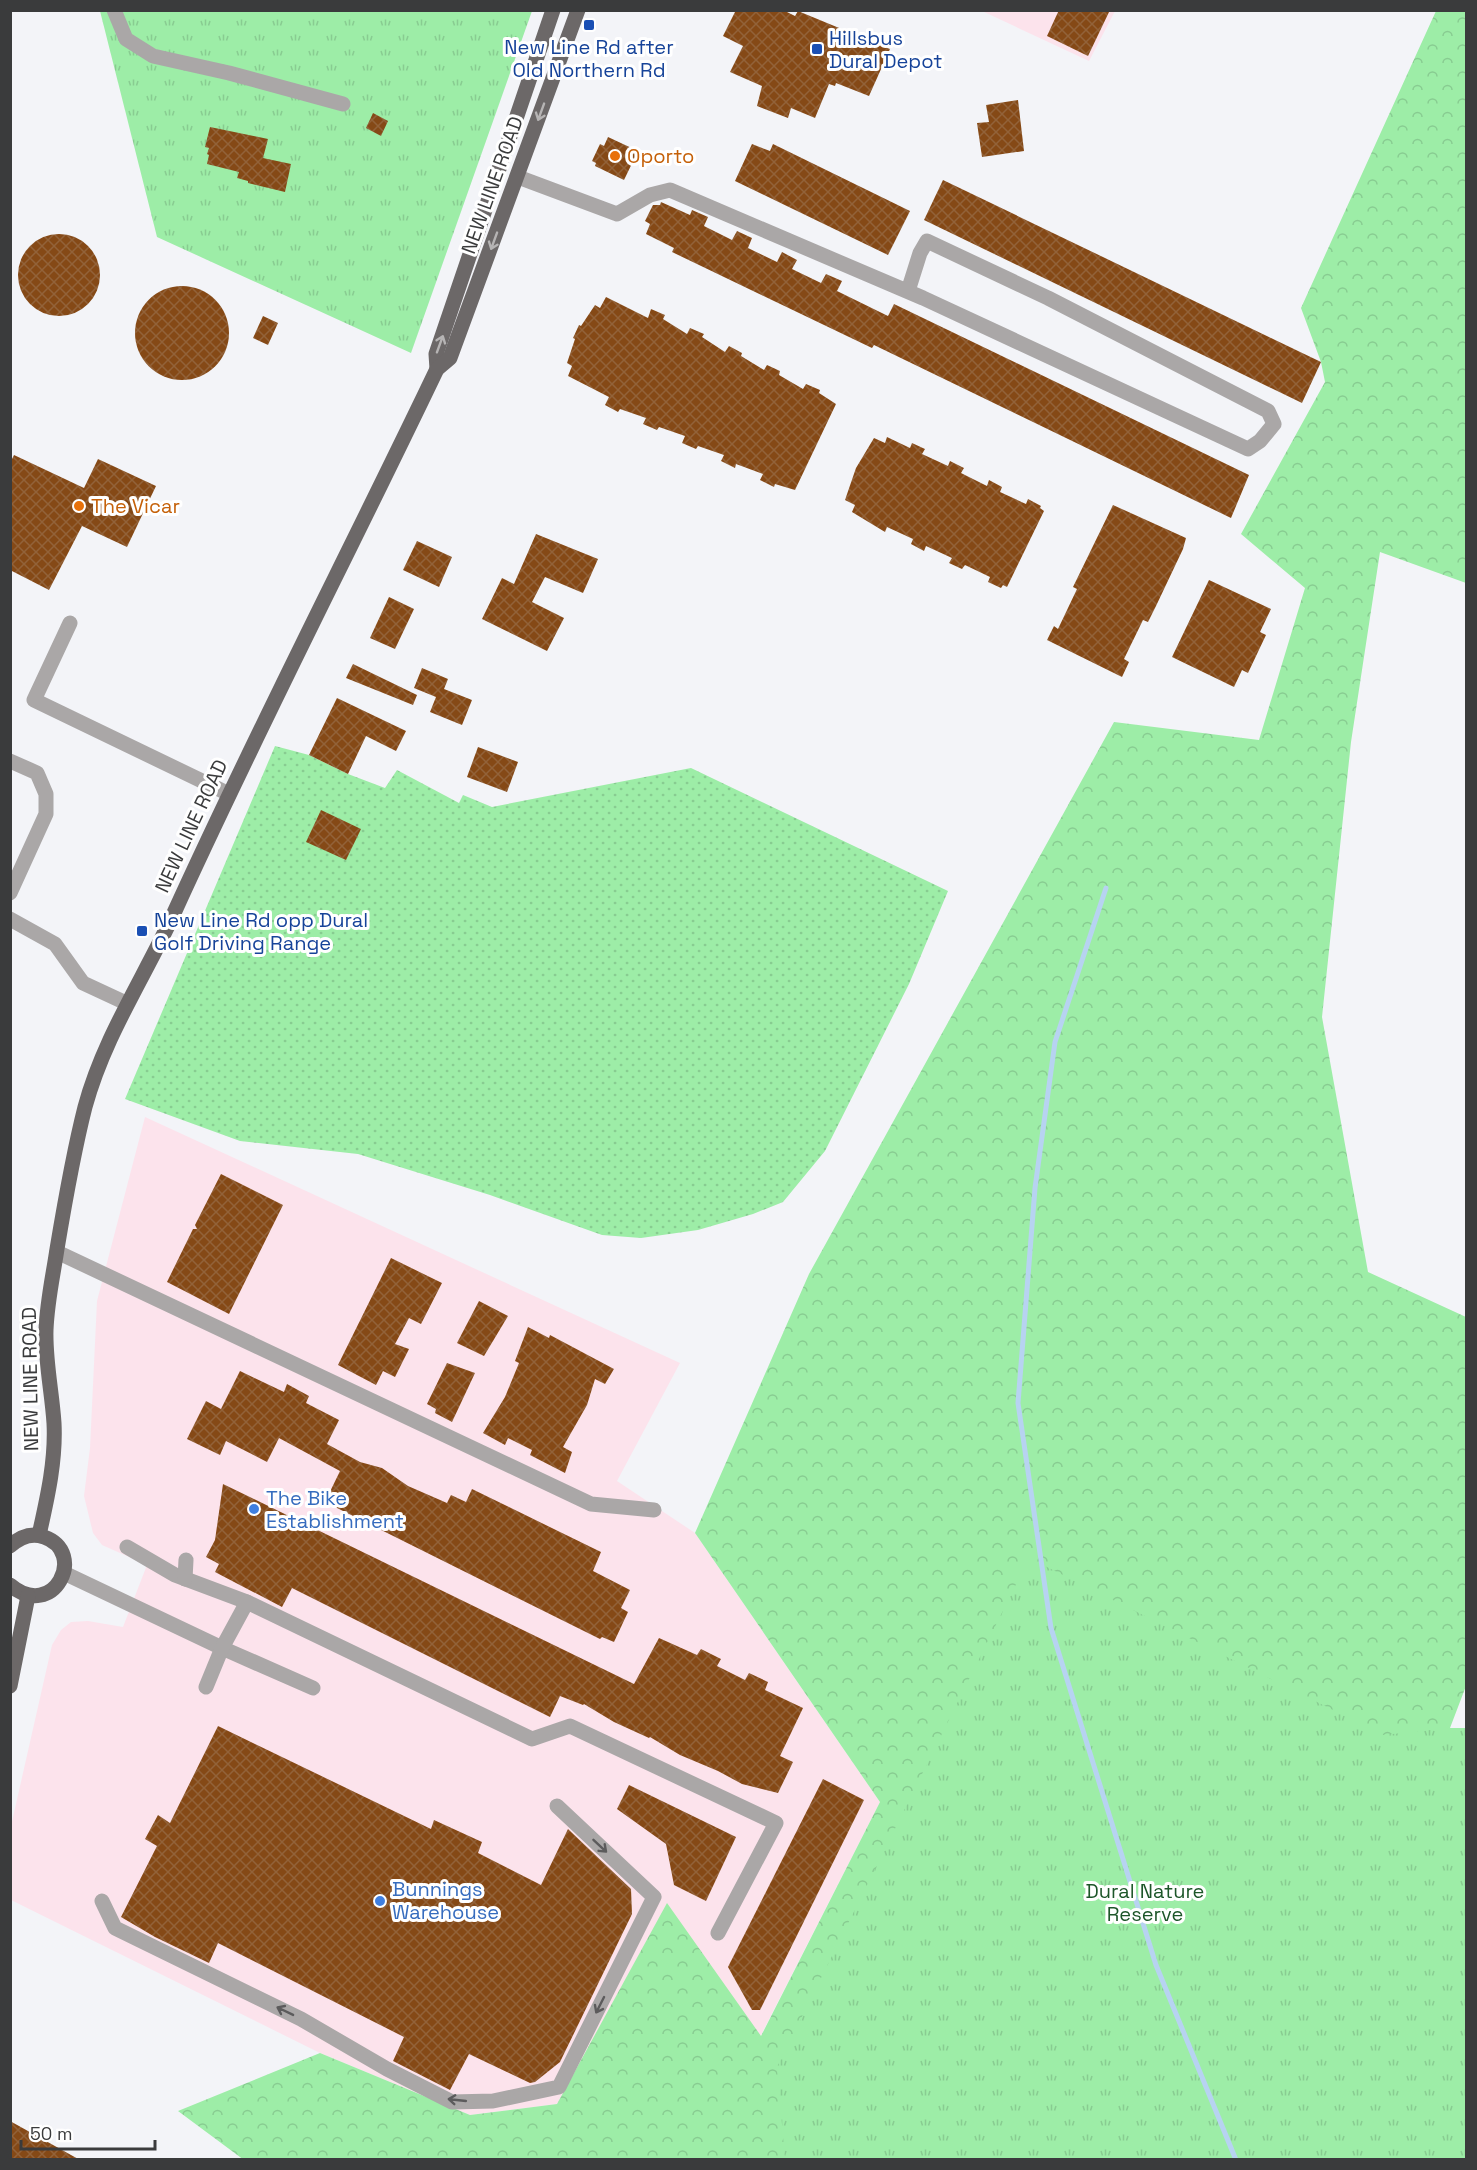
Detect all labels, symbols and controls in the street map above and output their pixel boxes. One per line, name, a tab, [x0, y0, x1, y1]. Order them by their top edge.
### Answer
marker: New Line Rd after Old Northern Rd	[582, 18, 596, 32]
place label: Hillsbus Dural Depot	[829, 25, 942, 74]
place label: New Line Rd after Old Northern Rd	[504, 34, 674, 83]
marker: Hillsbus Dural Depot	[810, 42, 824, 56]
one-way arrow	[535, 102, 546, 121]
street label: NEW LINE ROAD	[455, 113, 529, 257]
place label: Oporto	[627, 143, 694, 169]
marker: Oporto	[608, 149, 622, 163]
one-way arrow	[488, 231, 499, 250]
one-way arrow	[435, 335, 446, 354]
place label: The Vicar	[91, 493, 180, 519]
marker: The Vicar	[72, 499, 86, 513]
street label: NEW LINE ROAD	[149, 755, 233, 897]
place label: New Line Rd opp Dural Golf Driving Range	[154, 907, 368, 956]
marker: New Line Rd opp Dural Golf Driving Range	[135, 924, 149, 938]
street label: NEW LINE ROAD	[16, 1307, 44, 1451]
place label: The Bike Establishment	[266, 1485, 404, 1534]
marker: The Bike Establishment	[247, 1502, 261, 1516]
one-way arrow	[592, 1839, 607, 1853]
place label: Bunnings Warehouse	[392, 1876, 499, 1925]
park label: Dural Nature Reserve	[1086, 1878, 1204, 1927]
marker: Bunnings Warehouse	[373, 1894, 387, 1908]
one-way arrow	[594, 1996, 606, 2013]
one-way arrow	[277, 2004, 295, 2016]
one-way arrow	[448, 2094, 467, 2105]
scale bar	[21, 2113, 154, 2151]
text: 50 m	[30, 2122, 72, 2145]

